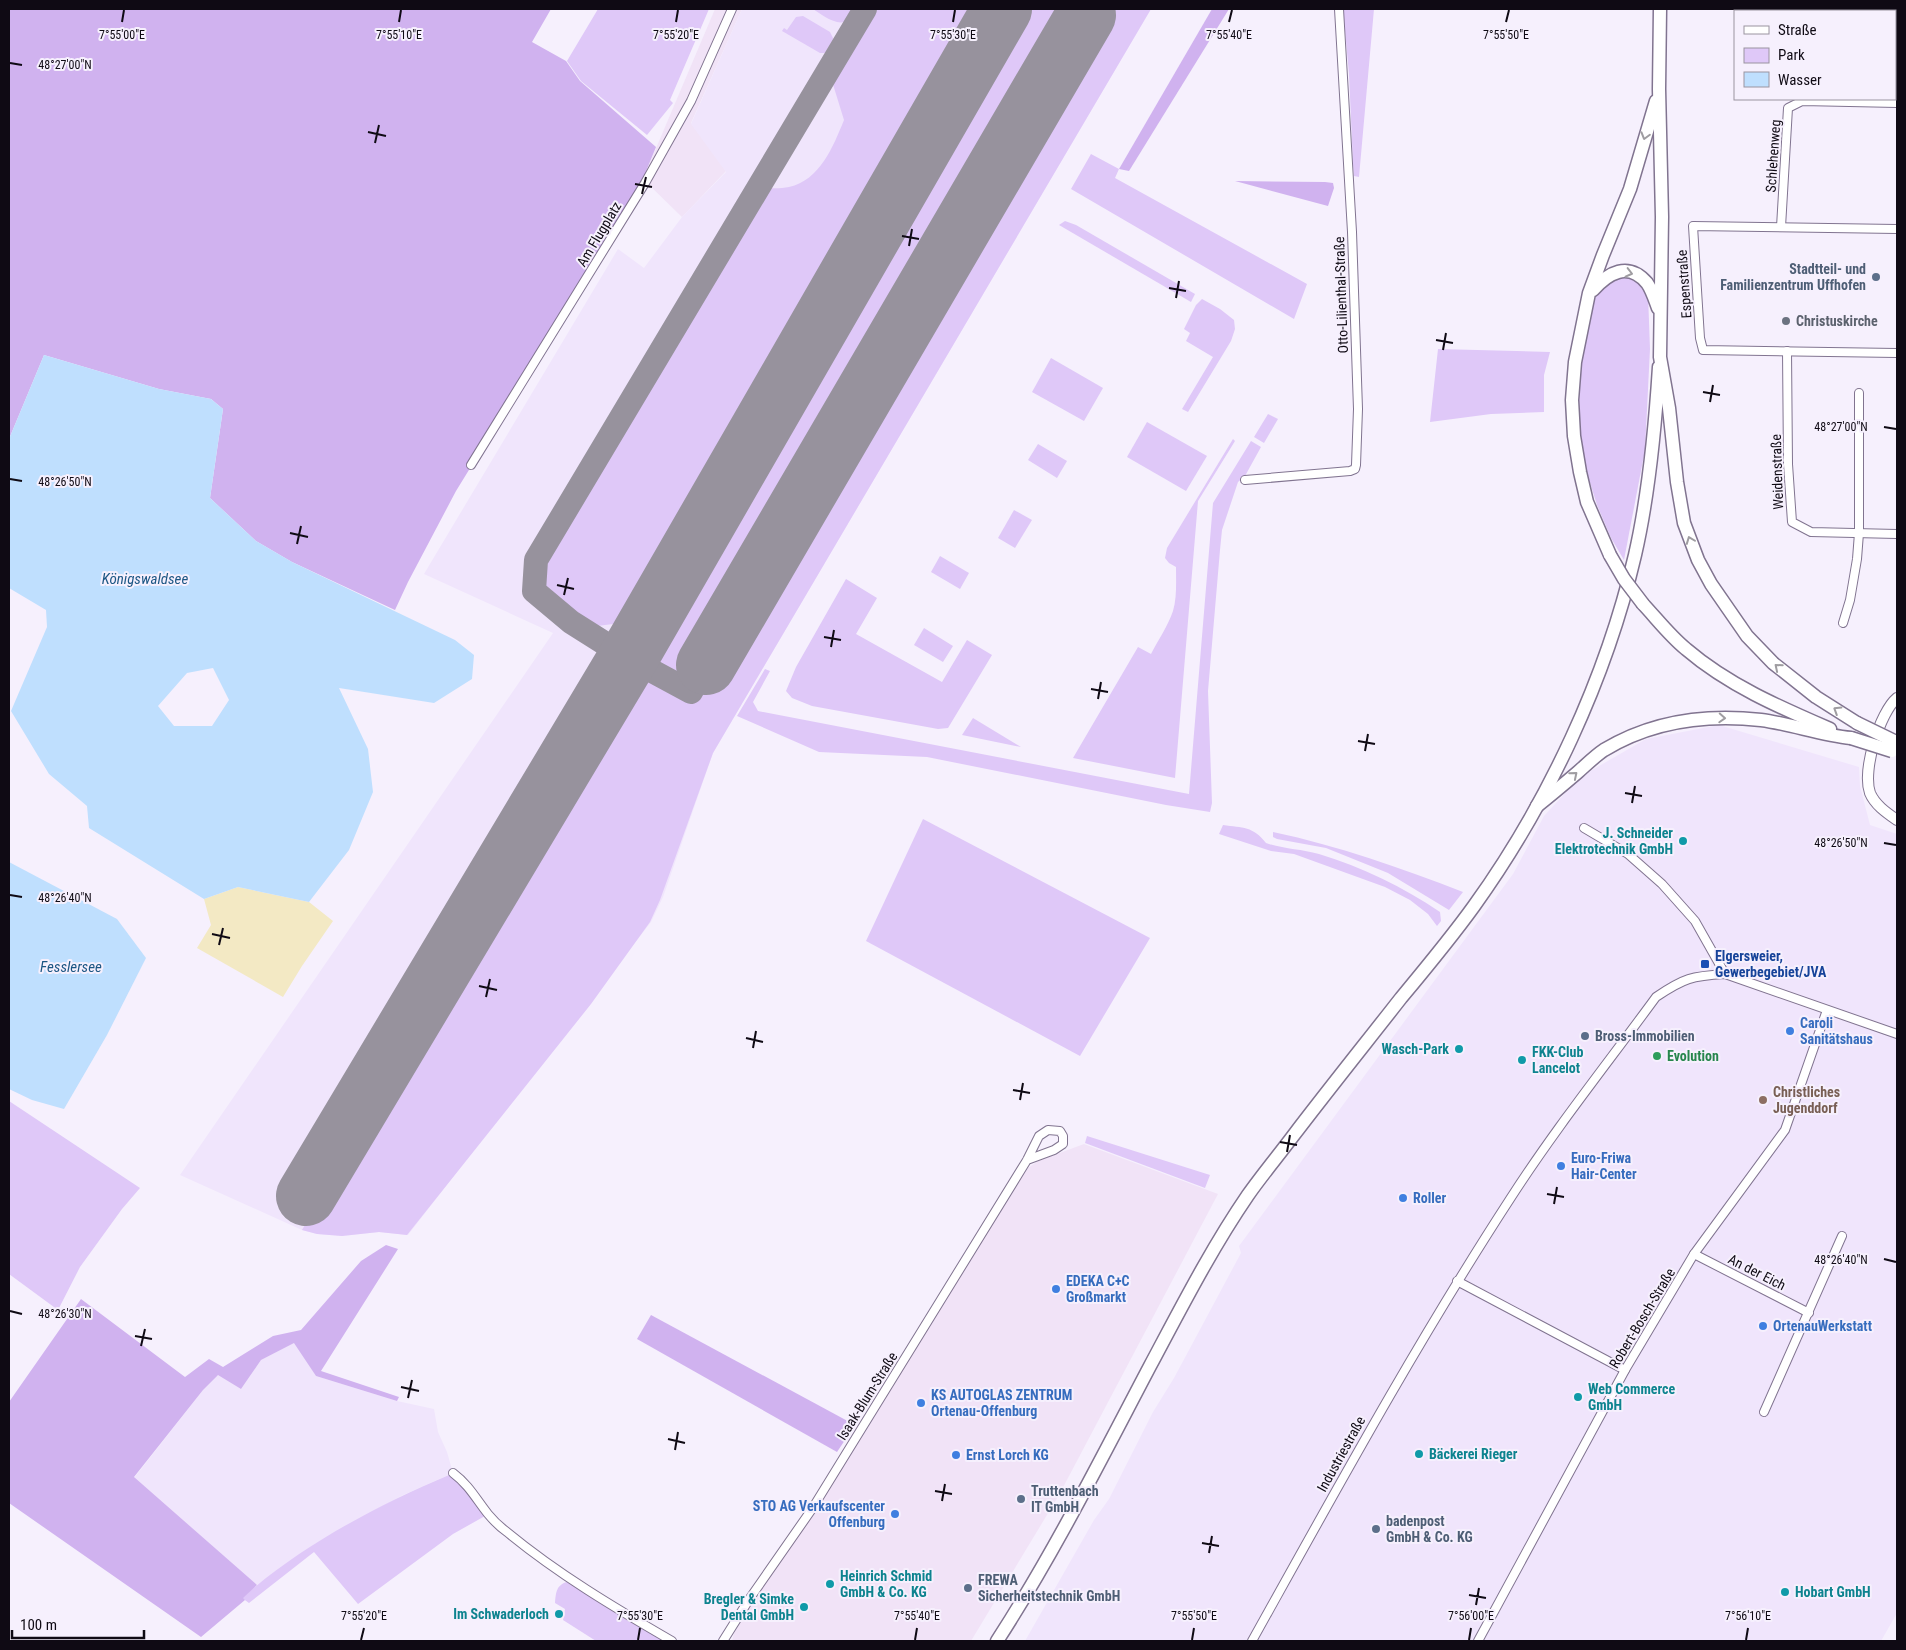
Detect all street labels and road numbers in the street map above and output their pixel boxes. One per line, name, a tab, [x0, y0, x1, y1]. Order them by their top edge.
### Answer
street label: Schlehenweg	[1762, 119, 1784, 193]
street label: Am Flugplatz	[573, 199, 625, 269]
street label: Otto-Lilienthal-Straße	[1331, 236, 1351, 354]
street label: Espenstraße	[1674, 249, 1694, 319]
street label: Weidenstraße	[1768, 434, 1786, 510]
street label: An der Eich	[1726, 1251, 1788, 1293]
street label: Robert-Bosch-Straße	[1606, 1265, 1678, 1371]
street label: Isaak-Blum-Straße	[834, 1349, 901, 1443]
street label: Industriestraße	[1314, 1413, 1368, 1494]

